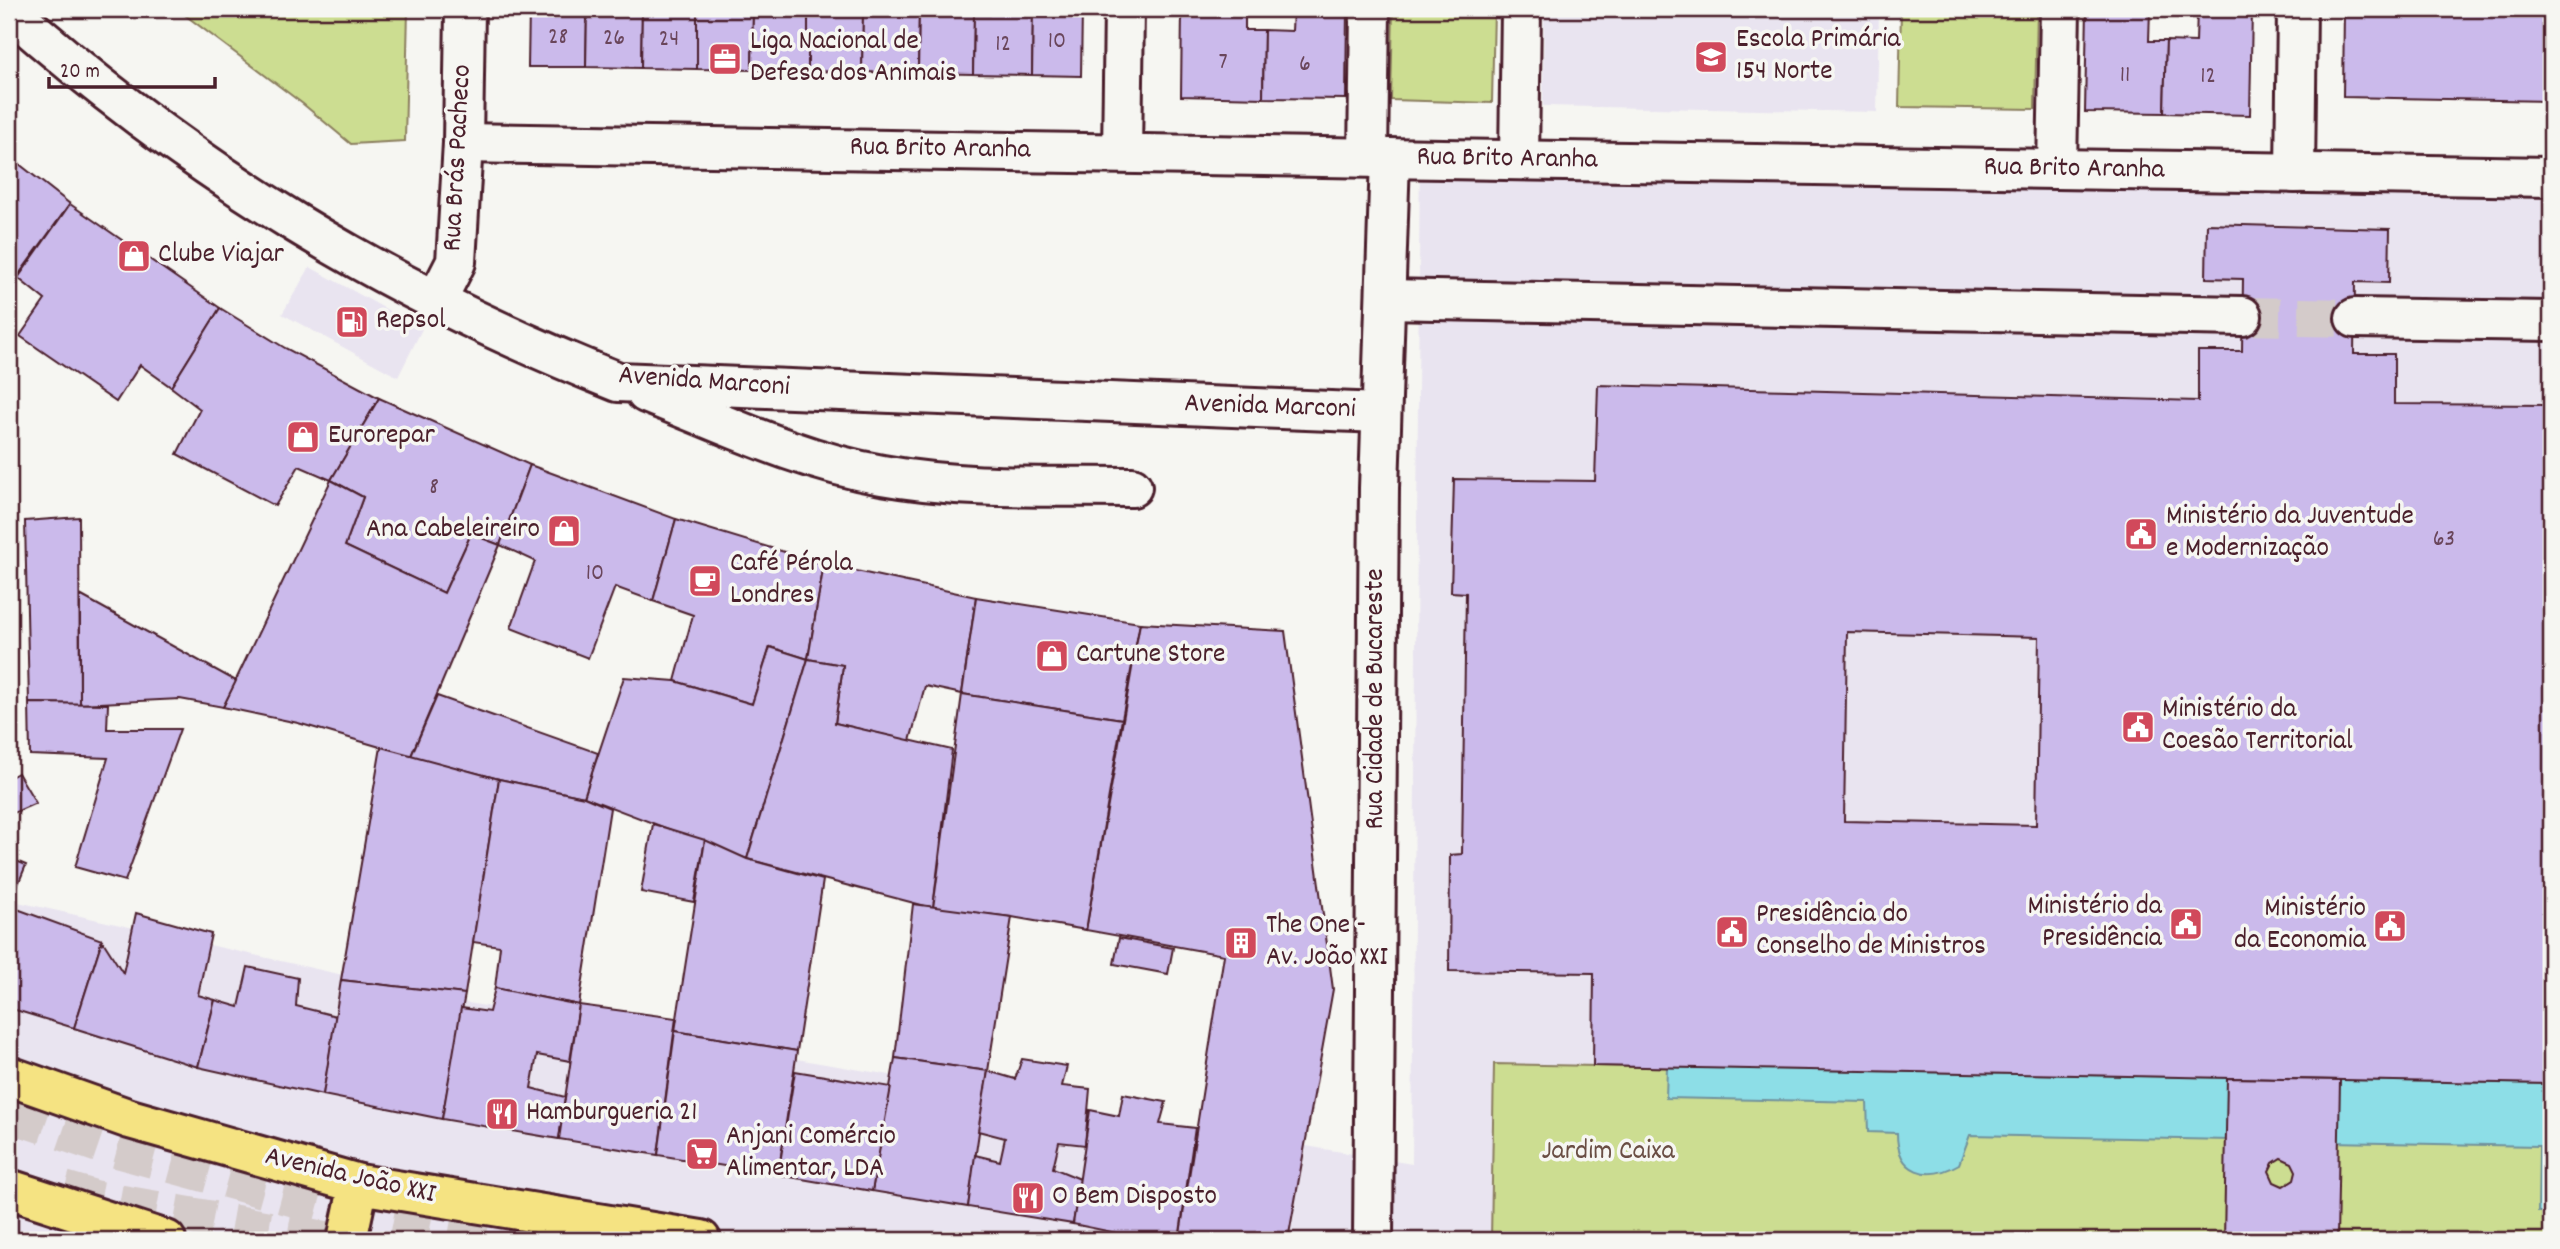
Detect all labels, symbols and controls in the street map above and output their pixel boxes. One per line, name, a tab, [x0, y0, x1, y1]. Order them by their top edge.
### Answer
house number: 28	[548, 21, 568, 55]
place label: Escola Primária 154 Norte	[1736, 21, 1901, 93]
house number: 26	[603, 22, 625, 56]
house number: 24	[659, 23, 679, 57]
place label: Liga Nacional de Defesa dos Animais	[750, 23, 957, 95]
house number: 10	[1048, 25, 1066, 59]
house number: 12	[995, 28, 1011, 62]
school or university icon: Escola Primária 154 Norte	[1692, 38, 1730, 76]
office icon: Liga Nacional de Defesa dos Animais	[706, 40, 744, 78]
scale bar	[49, 46, 215, 90]
house number: 7	[1218, 46, 1228, 80]
house number: 6	[1299, 48, 1311, 82]
text: 20 m	[60, 58, 100, 88]
house number: 11	[2120, 59, 2130, 93]
house number: 12	[2200, 60, 2216, 94]
street label: Rua Brás Pacheco	[434, 64, 484, 252]
street label: Rua Brito Aranha	[849, 128, 1032, 172]
street label: Rua Brito Aranha	[1416, 138, 1599, 182]
street label: Rua Brito Aranha	[1983, 148, 2166, 192]
place label: Clube Viajar	[158, 236, 285, 276]
shop icon: Clube Viajar	[115, 237, 153, 275]
place label: Repsol	[376, 302, 446, 342]
fuel station icon: Repsol	[333, 303, 371, 341]
street label: Avenida Marconi	[617, 357, 791, 409]
street label: Avenida Marconi	[1183, 385, 1357, 431]
place label: Eurorepar	[328, 417, 435, 457]
shop icon: Eurorepar	[284, 418, 322, 456]
house number: 8	[429, 471, 439, 505]
place label: Ministério da Juventude e Modernização	[2166, 498, 2414, 570]
place label: Ana Cabeleireiro	[366, 511, 540, 551]
shop icon: Ana Cabeleireiro	[545, 512, 583, 550]
public building icon: Ministério da Juventude e Modernização	[2122, 515, 2160, 553]
house number: 63	[2433, 523, 2455, 557]
place label: Café Pérola Londres	[730, 545, 854, 617]
house number: 10	[586, 557, 604, 591]
cafe icon: Café Pérola Londres	[686, 562, 724, 600]
street label: Rua Cidade de Bucareste	[1357, 568, 1397, 830]
place label: Cartune Store	[1076, 636, 1225, 676]
shop icon: Cartune Store	[1033, 637, 1071, 675]
place label: Ministério da Coesão Territorial	[2162, 691, 2353, 763]
public building icon: Ministério da Coesão Territorial	[2119, 708, 2157, 746]
place label: Ministério da Presidência	[2028, 888, 2163, 960]
place label: Ministério da Economia	[2234, 890, 2367, 962]
place label: Presidência do Conselho de Ministros	[1756, 896, 1986, 968]
public building icon: Ministério da Presidência	[2167, 905, 2205, 943]
place label: The One - Av. João XXI	[1266, 907, 1388, 979]
public building icon: Ministério da Economia	[2371, 907, 2409, 945]
public building icon: Presidência do Conselho de Ministros	[1713, 913, 1751, 951]
building icon: The One - Av. João XXI	[1222, 924, 1260, 962]
place label: Hamburgueria 21	[526, 1094, 697, 1134]
restaurant icon: Hamburgueria 21	[483, 1095, 521, 1133]
place label: Anjani Comércio Alimentar, LDA	[726, 1118, 896, 1190]
park label: Jardim Caixa	[1541, 1133, 1675, 1173]
supermarket icon: Anjani Comércio Alimentar, LDA	[683, 1135, 721, 1173]
street label: Avenida João XXI	[261, 1138, 440, 1216]
place label: O Bem Disposto	[1052, 1178, 1217, 1218]
restaurant icon: O Bem Disposto	[1009, 1179, 1047, 1217]

